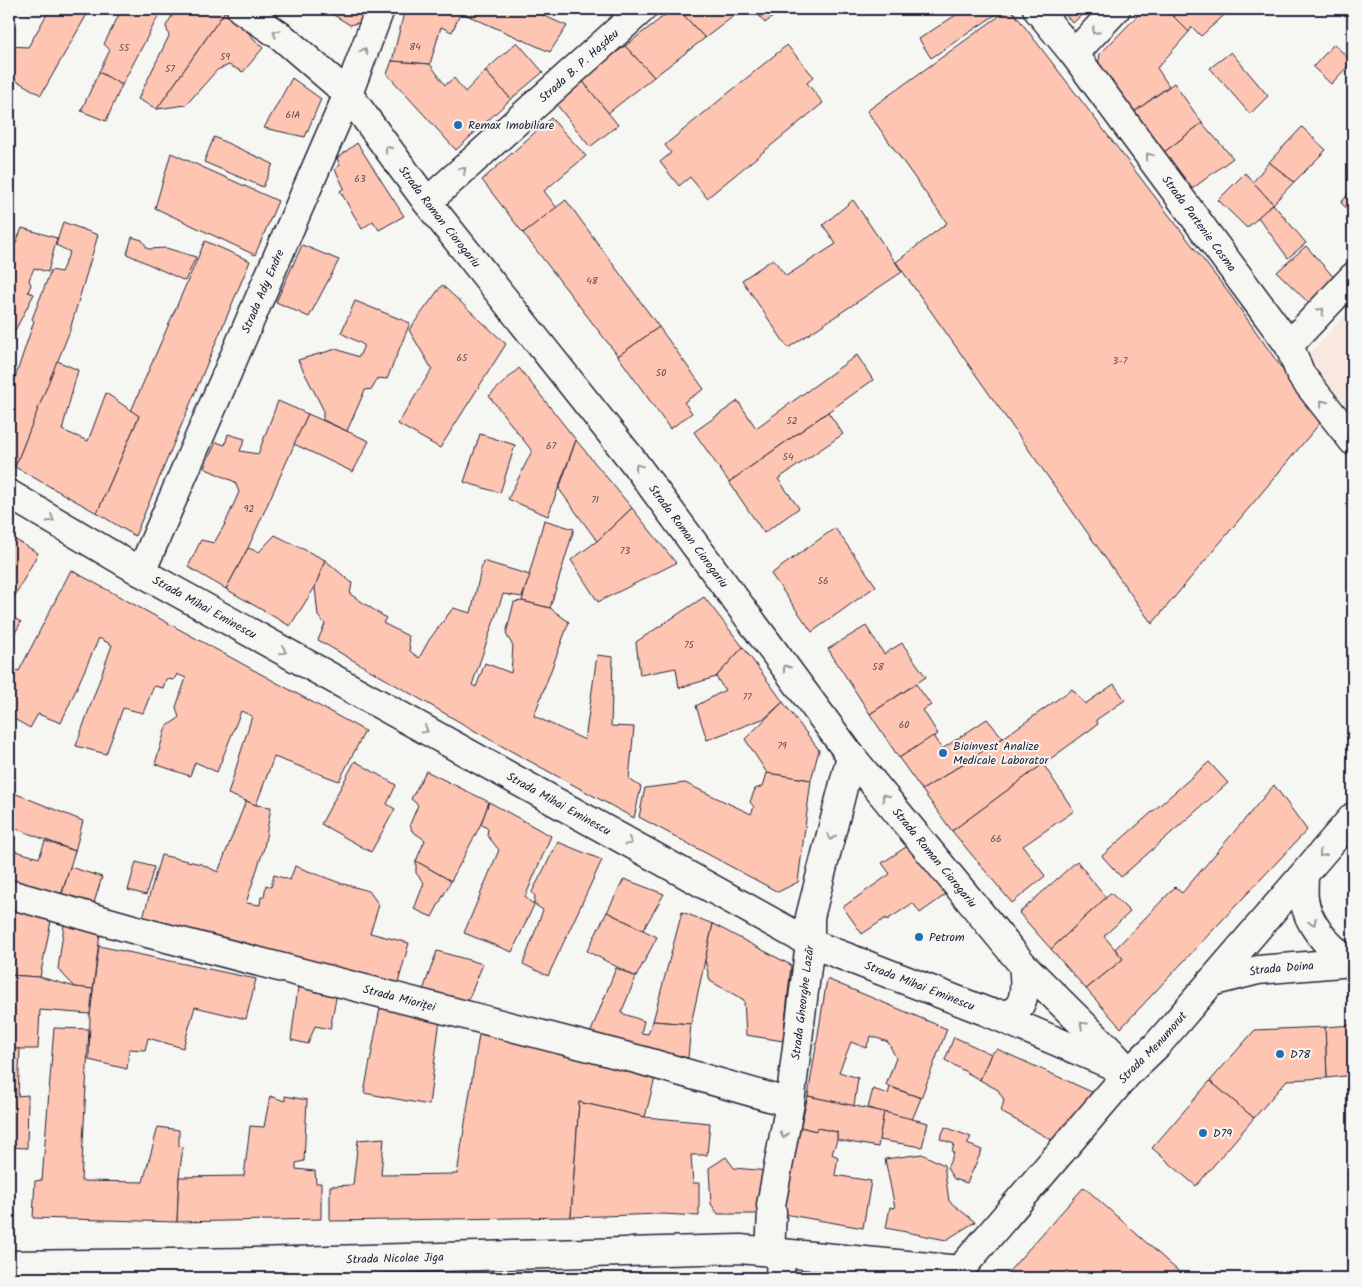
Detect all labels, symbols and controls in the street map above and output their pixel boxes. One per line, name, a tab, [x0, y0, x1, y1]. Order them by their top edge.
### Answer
street label: Strada B. P. Hașdeu	[535, 25, 624, 107]
one-way arrow	[1092, 26, 1101, 35]
one-way arrow	[272, 30, 282, 39]
house number: 84	[409, 39, 421, 55]
house number: 55	[119, 40, 130, 56]
one-way arrow	[359, 48, 369, 56]
house number: 59	[220, 49, 230, 65]
house number: 57	[165, 61, 175, 77]
house number: 61A	[286, 107, 300, 123]
place label: Remax Imobiliare	[468, 116, 555, 135]
marker: Remax Imobiliare	[452, 119, 464, 131]
one-way arrow	[385, 145, 394, 154]
one-way arrow	[1147, 153, 1155, 162]
street label: Strada Roman Ciorogariu	[393, 162, 485, 272]
one-way arrow	[457, 167, 466, 176]
house number: 63	[354, 171, 366, 187]
street label: Strada Partenie Cosma	[1157, 172, 1241, 276]
street label: Strada Ady Endre	[237, 246, 290, 336]
house number: 48	[586, 273, 599, 289]
one-way arrow	[1315, 308, 1324, 317]
house number: 65	[457, 350, 468, 366]
house number: 3-7	[1113, 353, 1128, 369]
house number: 50	[656, 365, 666, 381]
one-way arrow	[1320, 400, 1328, 409]
house number: 52	[786, 413, 798, 429]
house number: 67	[546, 438, 556, 454]
house number: 54	[783, 449, 794, 465]
one-way arrow	[635, 463, 644, 473]
street label: Strada Roman Ciorogariu	[643, 481, 733, 592]
house number: 71	[591, 492, 599, 508]
house number: 92	[244, 501, 255, 517]
one-way arrow	[45, 512, 54, 522]
house number: 73	[620, 543, 630, 559]
street label: Strada Mihai Eminescu	[149, 571, 260, 644]
house number: 56	[818, 573, 828, 589]
house number: 75	[684, 637, 695, 653]
one-way arrow	[278, 645, 287, 655]
house number: 58	[872, 659, 885, 675]
one-way arrow	[784, 665, 792, 674]
house number: 77	[742, 689, 752, 705]
house number: 60	[899, 717, 909, 733]
one-way arrow	[420, 723, 429, 733]
place label: Bioinvest Analize Medicale Laborator	[953, 737, 1049, 770]
house number: 79	[777, 738, 787, 754]
marker: Bioinvest Analize Medicale Laborator	[937, 747, 949, 759]
street label: Strada Mihai Eminescu	[503, 767, 614, 841]
one-way arrow	[883, 794, 891, 803]
street label: Strada Roman Ciorogariu	[887, 804, 981, 912]
house number: 66	[990, 831, 1002, 847]
one-way arrow	[826, 832, 836, 840]
one-way arrow	[623, 836, 632, 846]
one-way arrow	[1318, 848, 1327, 857]
one-way arrow	[1307, 916, 1317, 925]
place label: Petrom	[929, 928, 965, 947]
marker: Petrom	[913, 931, 925, 943]
street label: Strada Gheorghe Lazăr	[786, 943, 820, 1061]
street label: Strada Mihai Eminescu	[862, 956, 978, 1016]
street label: Strada Doina	[1247, 956, 1315, 982]
street label: Strada Mioriței	[361, 980, 439, 1017]
street label: Strada Menumorut	[1114, 1007, 1192, 1088]
one-way arrow	[1080, 1022, 1089, 1031]
place label: D78	[1290, 1045, 1311, 1064]
marker: D78	[1274, 1048, 1286, 1060]
place label: D79	[1213, 1124, 1232, 1143]
marker: D79	[1197, 1127, 1209, 1139]
one-way arrow	[780, 1130, 790, 1139]
street label: Strada Nicolae Jiga	[346, 1248, 444, 1270]

